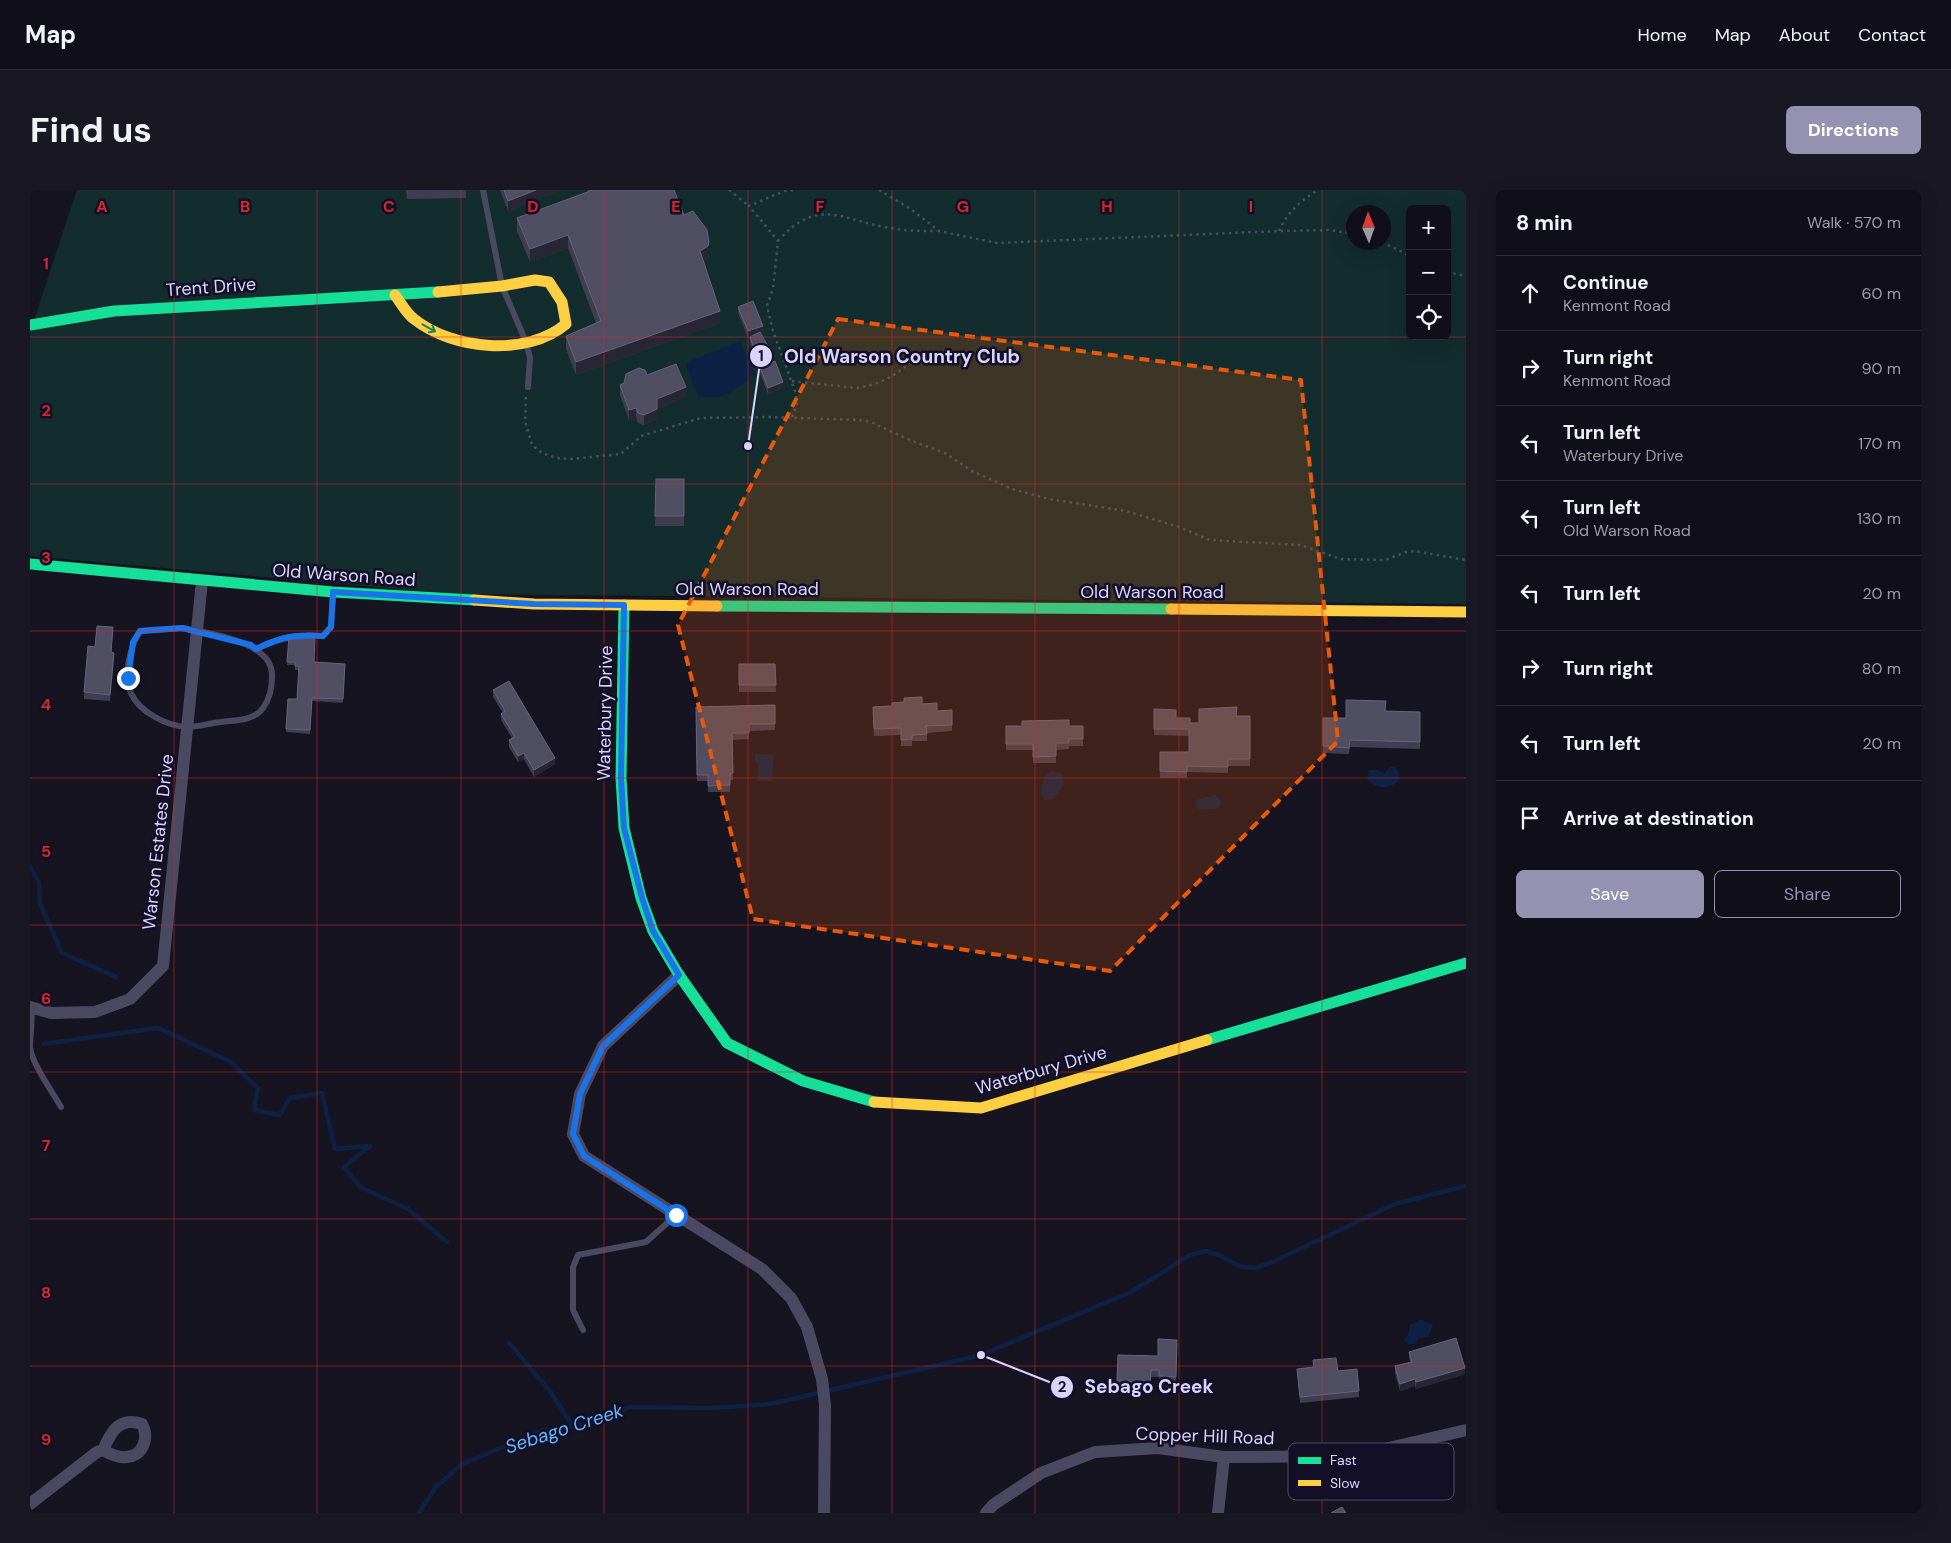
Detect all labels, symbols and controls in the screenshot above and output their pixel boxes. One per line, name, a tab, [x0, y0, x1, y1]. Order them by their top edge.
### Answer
text: Map	[25, 19, 76, 50]
text: Home	[1637, 23, 1687, 47]
text: Map	[1715, 23, 1751, 47]
text: About	[1779, 23, 1830, 47]
text: Contact	[1858, 23, 1926, 47]
button: Directions	[1786, 106, 1921, 154]
text: Find us	[30, 107, 152, 153]
text: A	[96, 196, 108, 217]
text: B	[240, 196, 250, 217]
text: C	[383, 196, 395, 217]
text: D	[527, 196, 539, 217]
text: E	[671, 196, 681, 217]
text: F	[816, 196, 825, 217]
text: G	[957, 196, 969, 217]
text: H	[1101, 196, 1113, 217]
text: I	[1249, 196, 1253, 217]
north arrow	[1346, 205, 1391, 250]
map controls	[1406, 205, 1451, 340]
button: +	[1406, 205, 1451, 250]
text: 8 min	[1516, 209, 1573, 237]
text: Walk · 570 m	[1807, 212, 1901, 233]
button: −	[1406, 250, 1451, 295]
text: 1	[43, 253, 49, 274]
text: Continue	[1563, 270, 1649, 295]
street label: Trent Drive	[165, 272, 257, 302]
icon: ahead	[1516, 279, 1544, 307]
text: 60 m	[1861, 283, 1901, 304]
button: locate	[1406, 295, 1451, 340]
text: Kenmont Road	[1563, 295, 1671, 316]
one-way arrow	[421, 324, 436, 333]
callout: Old Warson Country Club	[748, 339, 1030, 373]
text: Old Warson Country Club	[784, 344, 1020, 369]
text: Turn right	[1563, 345, 1653, 370]
text: 1	[758, 346, 764, 366]
icon: right	[1516, 354, 1544, 382]
text: 90 m	[1861, 358, 1901, 379]
text: Kenmont Road	[1563, 370, 1671, 391]
text: 2	[41, 400, 51, 421]
text: Turn left	[1563, 420, 1641, 445]
icon: left	[1516, 429, 1544, 457]
text: 170 m	[1858, 433, 1901, 454]
text: Waterbury Drive	[1563, 445, 1683, 466]
text: Turn left	[1563, 495, 1641, 520]
icon: left	[1516, 504, 1544, 532]
text: 130 m	[1857, 508, 1901, 529]
text: Old Warson Road	[1563, 520, 1691, 541]
text: 3	[41, 547, 51, 568]
street label: Old Warson Road	[271, 558, 417, 592]
street label: Old Warson Road	[675, 577, 819, 601]
icon: left	[1516, 579, 1544, 607]
street label: Old Warson Road	[1080, 580, 1224, 604]
text: Turn left	[1563, 581, 1641, 606]
text: 20 m	[1862, 583, 1901, 604]
street label: Waterbury Drive	[592, 645, 618, 781]
icon: right	[1516, 654, 1544, 682]
text: Turn right	[1563, 656, 1653, 681]
text: 80 m	[1862, 658, 1901, 679]
route end	[117, 667, 140, 690]
text: 4	[41, 694, 51, 715]
icon: left	[1516, 729, 1544, 757]
text: Turn left	[1563, 731, 1641, 756]
text: 20 m	[1862, 733, 1901, 754]
street label: Warson Estates Drive	[137, 753, 179, 931]
icon: arrive	[1516, 804, 1544, 832]
text: Arrive at destination	[1563, 806, 1754, 831]
text: 5	[41, 841, 51, 862]
button: Save	[1516, 870, 1704, 918]
button: Share	[1714, 870, 1901, 918]
text: 6	[41, 988, 51, 1009]
street label: Waterbury Drive	[973, 1040, 1109, 1100]
text: 7	[42, 1135, 51, 1156]
route start	[665, 1204, 688, 1227]
text: 8	[41, 1282, 51, 1303]
callout: Sebago Creek	[1049, 1370, 1223, 1404]
text: Sebago Creek	[1085, 1374, 1214, 1399]
text: 2	[1058, 1377, 1067, 1397]
water label: Sebago Creek	[502, 1398, 627, 1459]
street label: Copper Hill Road	[1135, 1422, 1275, 1450]
text: 9	[41, 1429, 51, 1450]
legend	[1288, 1443, 1454, 1500]
text: Fast	[1330, 1451, 1357, 1469]
text: Slow	[1330, 1474, 1360, 1492]

